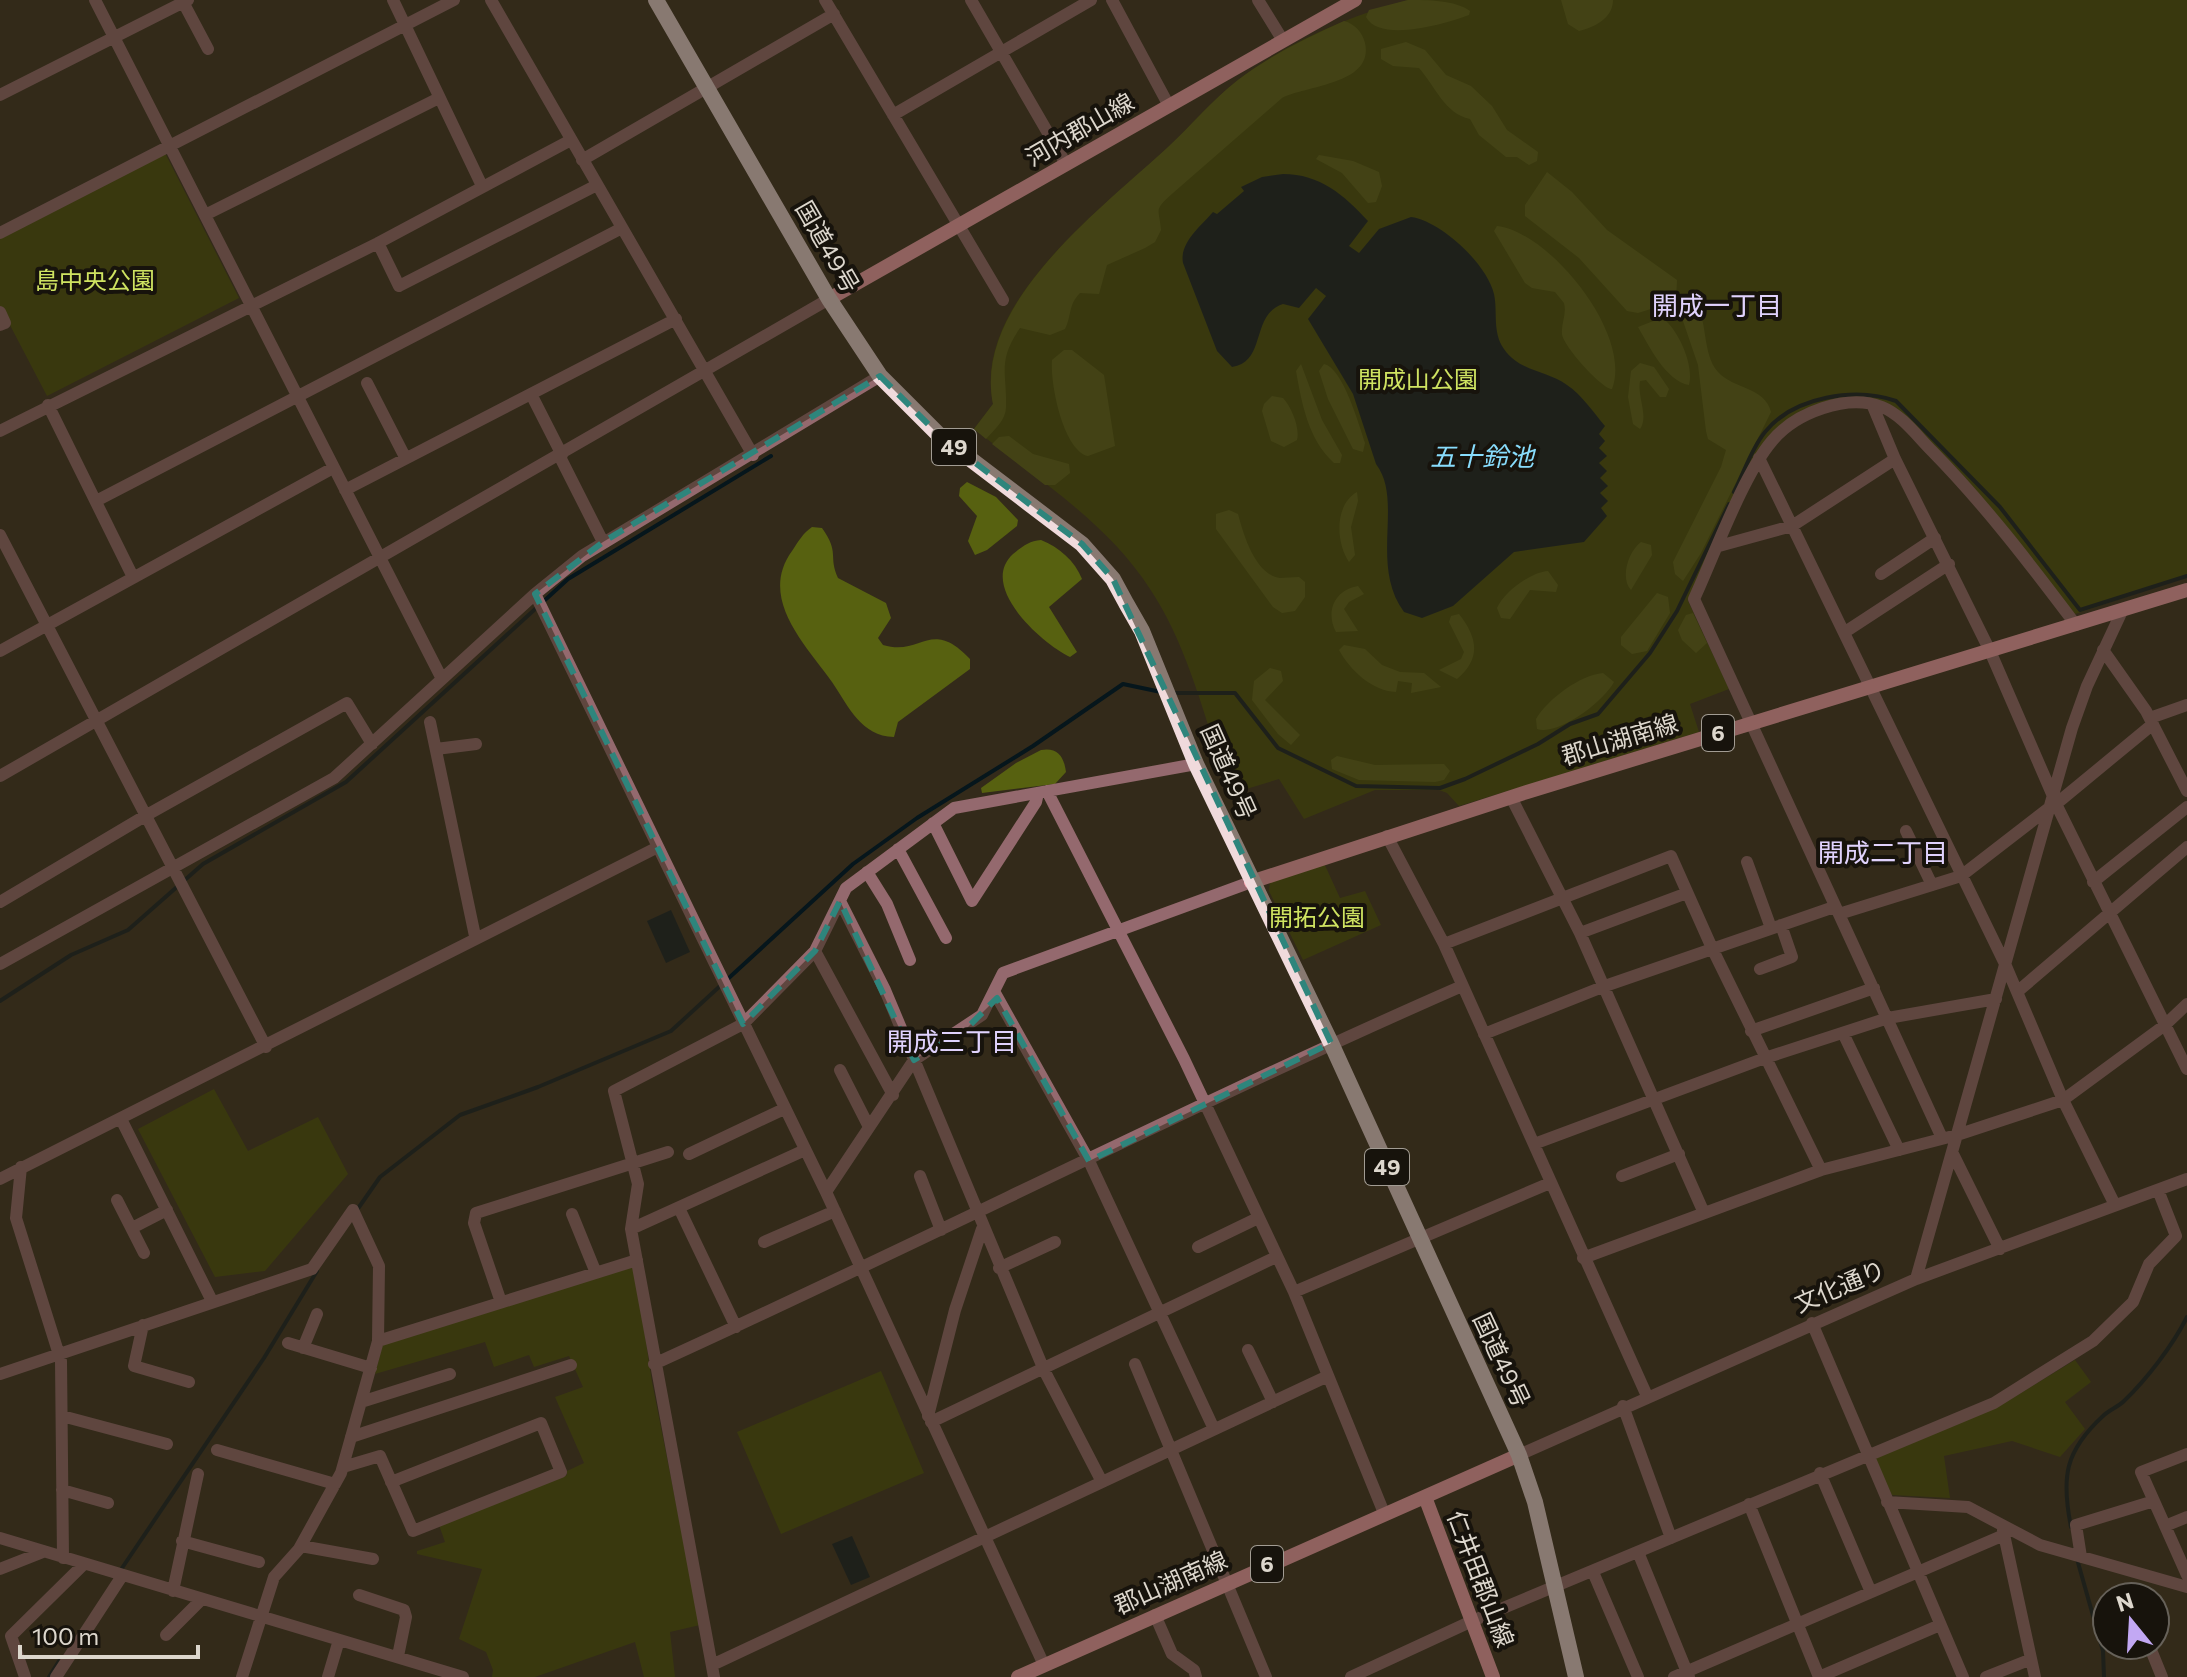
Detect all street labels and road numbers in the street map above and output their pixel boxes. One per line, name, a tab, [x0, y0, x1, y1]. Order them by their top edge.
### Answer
street label: 河内郡山線	[1020, 86, 1138, 171]
street label: 国道49号	[790, 195, 866, 297]
road number: 49	[932, 429, 976, 465]
street label: 郡山湖南線	[1558, 707, 1681, 770]
road number: 6	[1702, 715, 1734, 751]
street label: 国道49号	[1196, 719, 1263, 823]
road number: 49	[1365, 1149, 1409, 1185]
street label: 文化通り	[1790, 1254, 1889, 1318]
street label: 国道49号	[1468, 1307, 1537, 1411]
street label: 仁井田郡山線	[1442, 1506, 1521, 1651]
street label: 郡山湖南線	[1110, 1544, 1231, 1619]
road number: 6	[1251, 1546, 1283, 1582]

